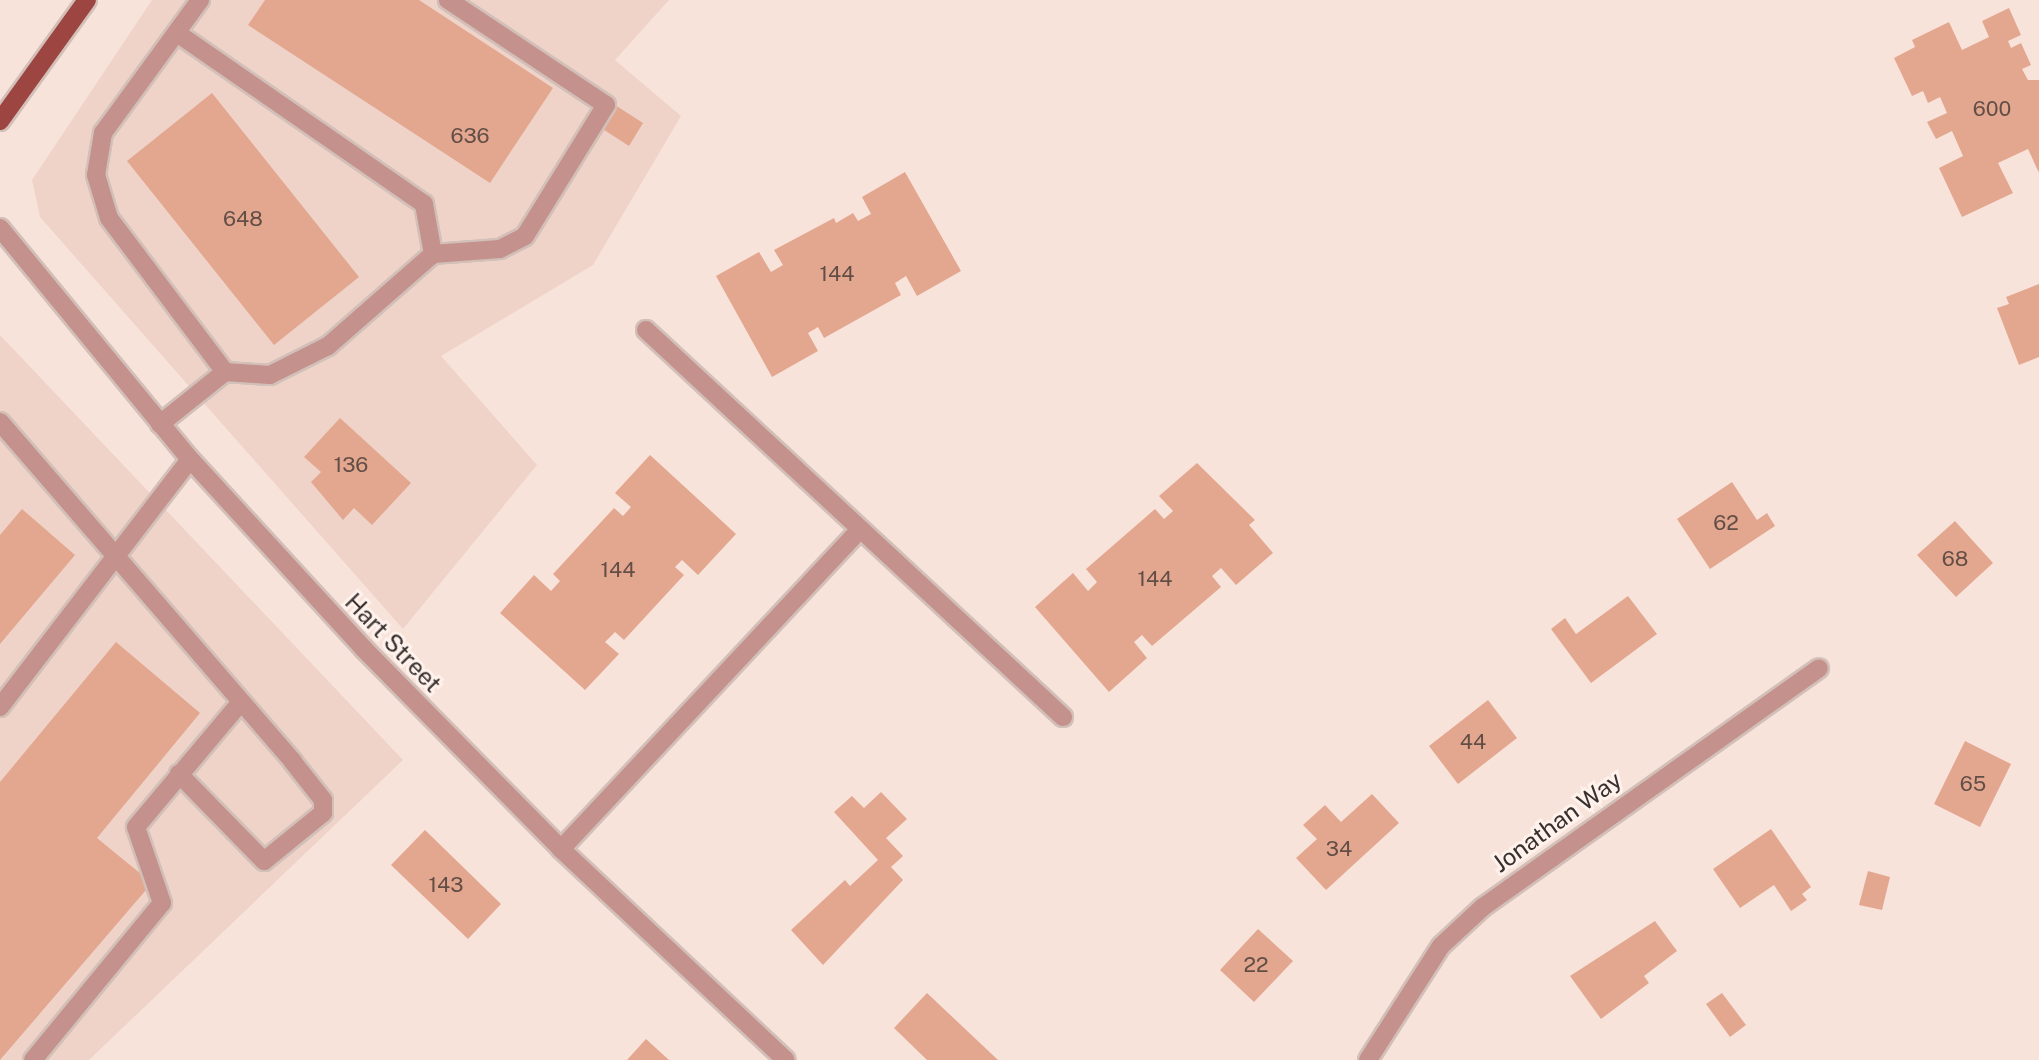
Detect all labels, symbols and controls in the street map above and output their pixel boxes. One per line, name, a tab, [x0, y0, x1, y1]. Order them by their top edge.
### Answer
house number: 600	[1973, 96, 2011, 122]
house number: 636	[450, 123, 490, 149]
house number: 648	[223, 206, 263, 232]
house number: 144	[820, 261, 854, 287]
house number: 136	[334, 452, 368, 478]
house number: 62	[1713, 510, 1739, 536]
house number: 68	[1942, 546, 1968, 572]
house number: 144	[601, 557, 635, 583]
house number: 144	[1138, 566, 1172, 592]
street label: Hart Street	[339, 588, 447, 698]
house number: 44	[1460, 729, 1486, 755]
street label: Jonathan Way	[1487, 765, 1627, 879]
house number: 65	[1960, 771, 1986, 797]
house number: 34	[1326, 836, 1352, 862]
house number: 143	[429, 872, 463, 898]
house number: 22	[1243, 952, 1269, 978]

